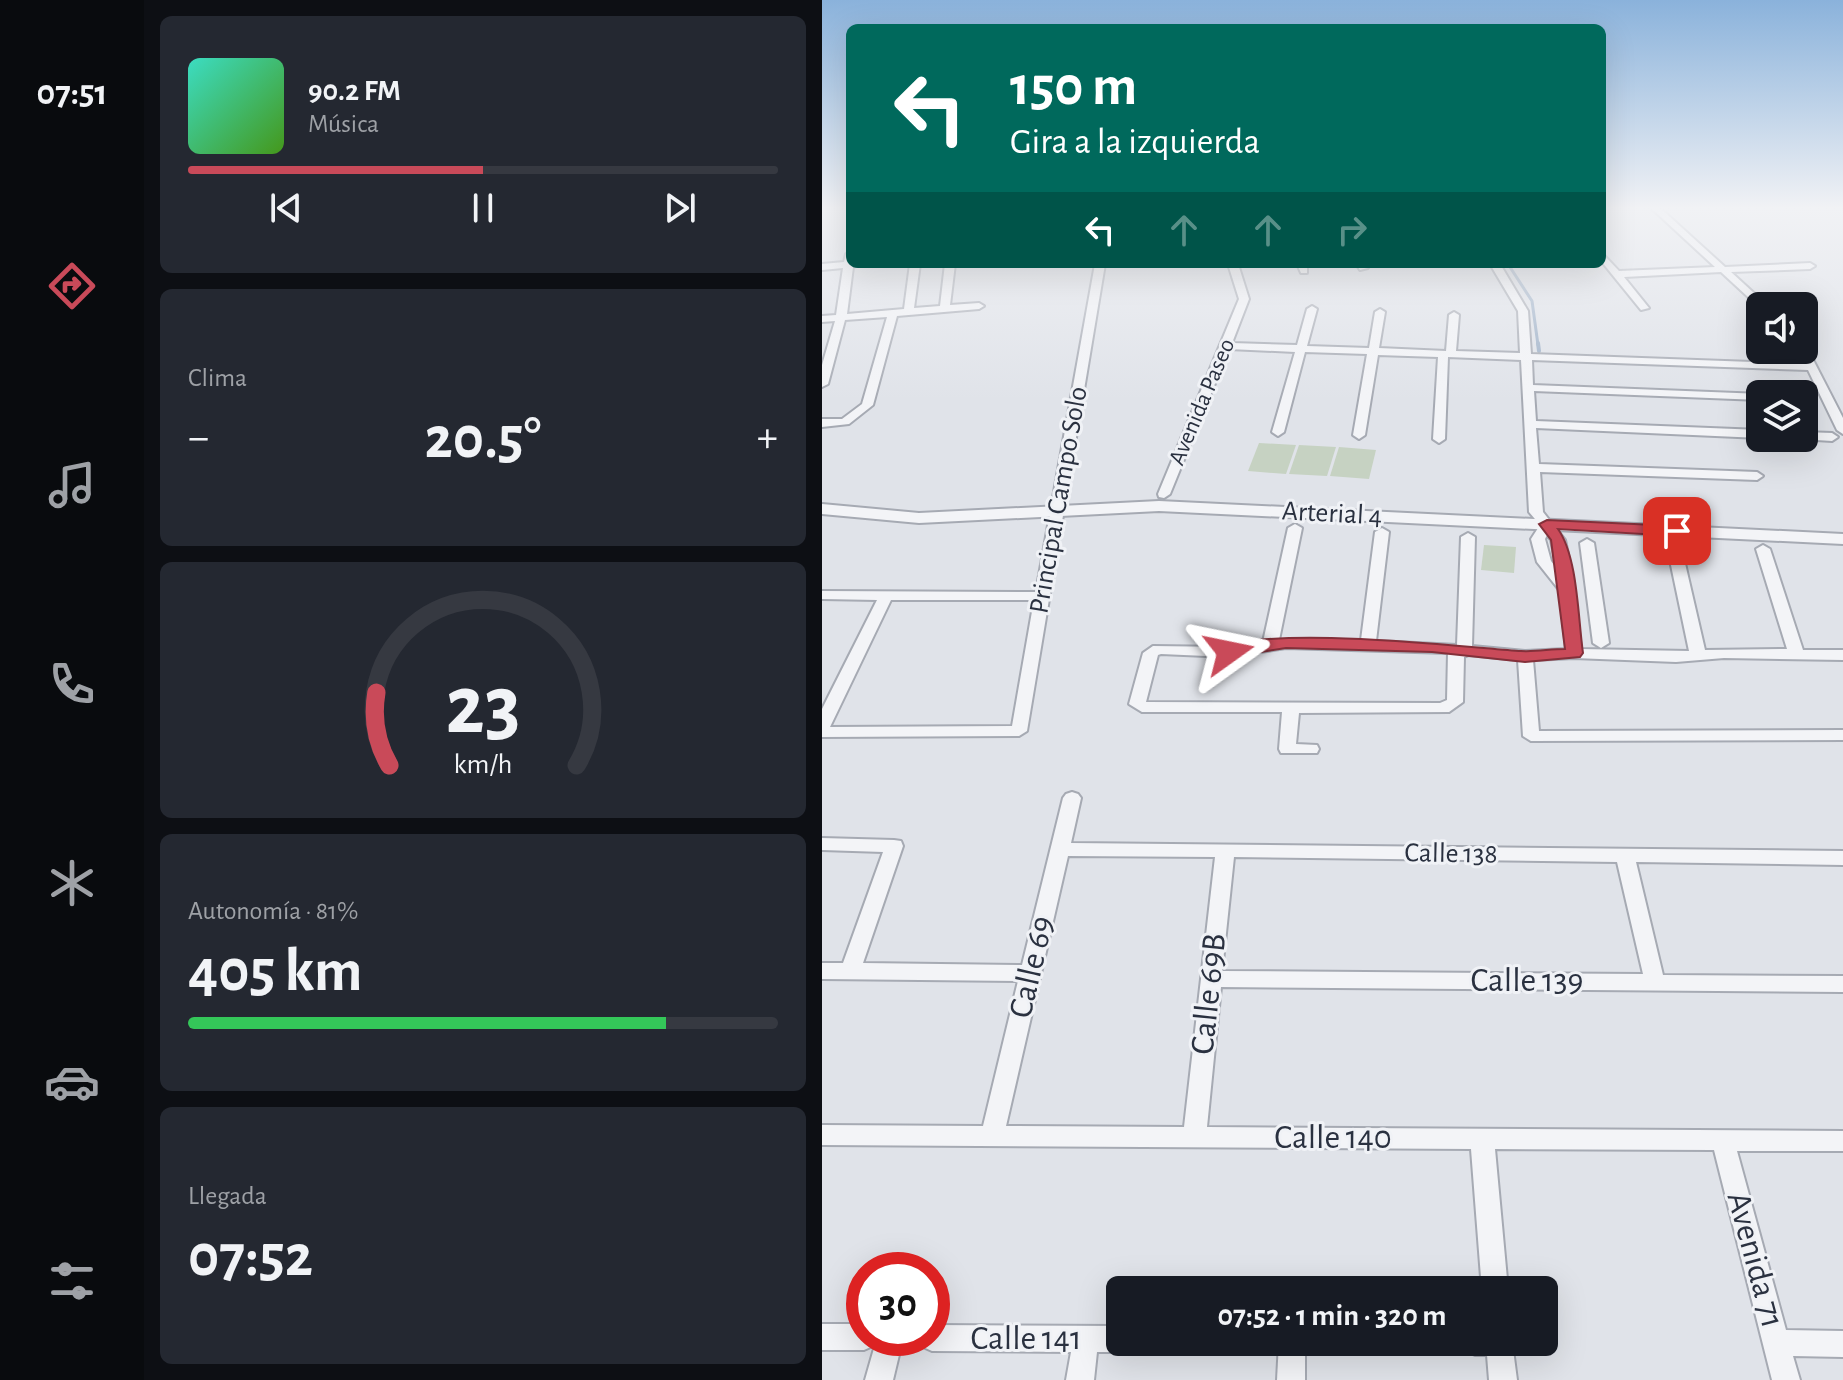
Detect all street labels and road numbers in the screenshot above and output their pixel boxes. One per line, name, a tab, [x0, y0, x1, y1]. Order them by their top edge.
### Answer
street label: Avenida Paseo	[1165, 335, 1239, 469]
street label: Principal Campo Solo	[1025, 384, 1093, 616]
street label: Arterial 4	[1281, 497, 1383, 531]
street label: Calle 138	[1404, 839, 1498, 869]
street label: Calle 69	[1004, 913, 1060, 1021]
street label: Calle 69B	[1186, 932, 1232, 1056]
street label: Calle 139	[1470, 964, 1584, 998]
street label: Calle 140	[1274, 1121, 1392, 1155]
street label: Avenida 71	[1721, 1188, 1789, 1332]
street label: Calle 141	[970, 1322, 1082, 1356]

